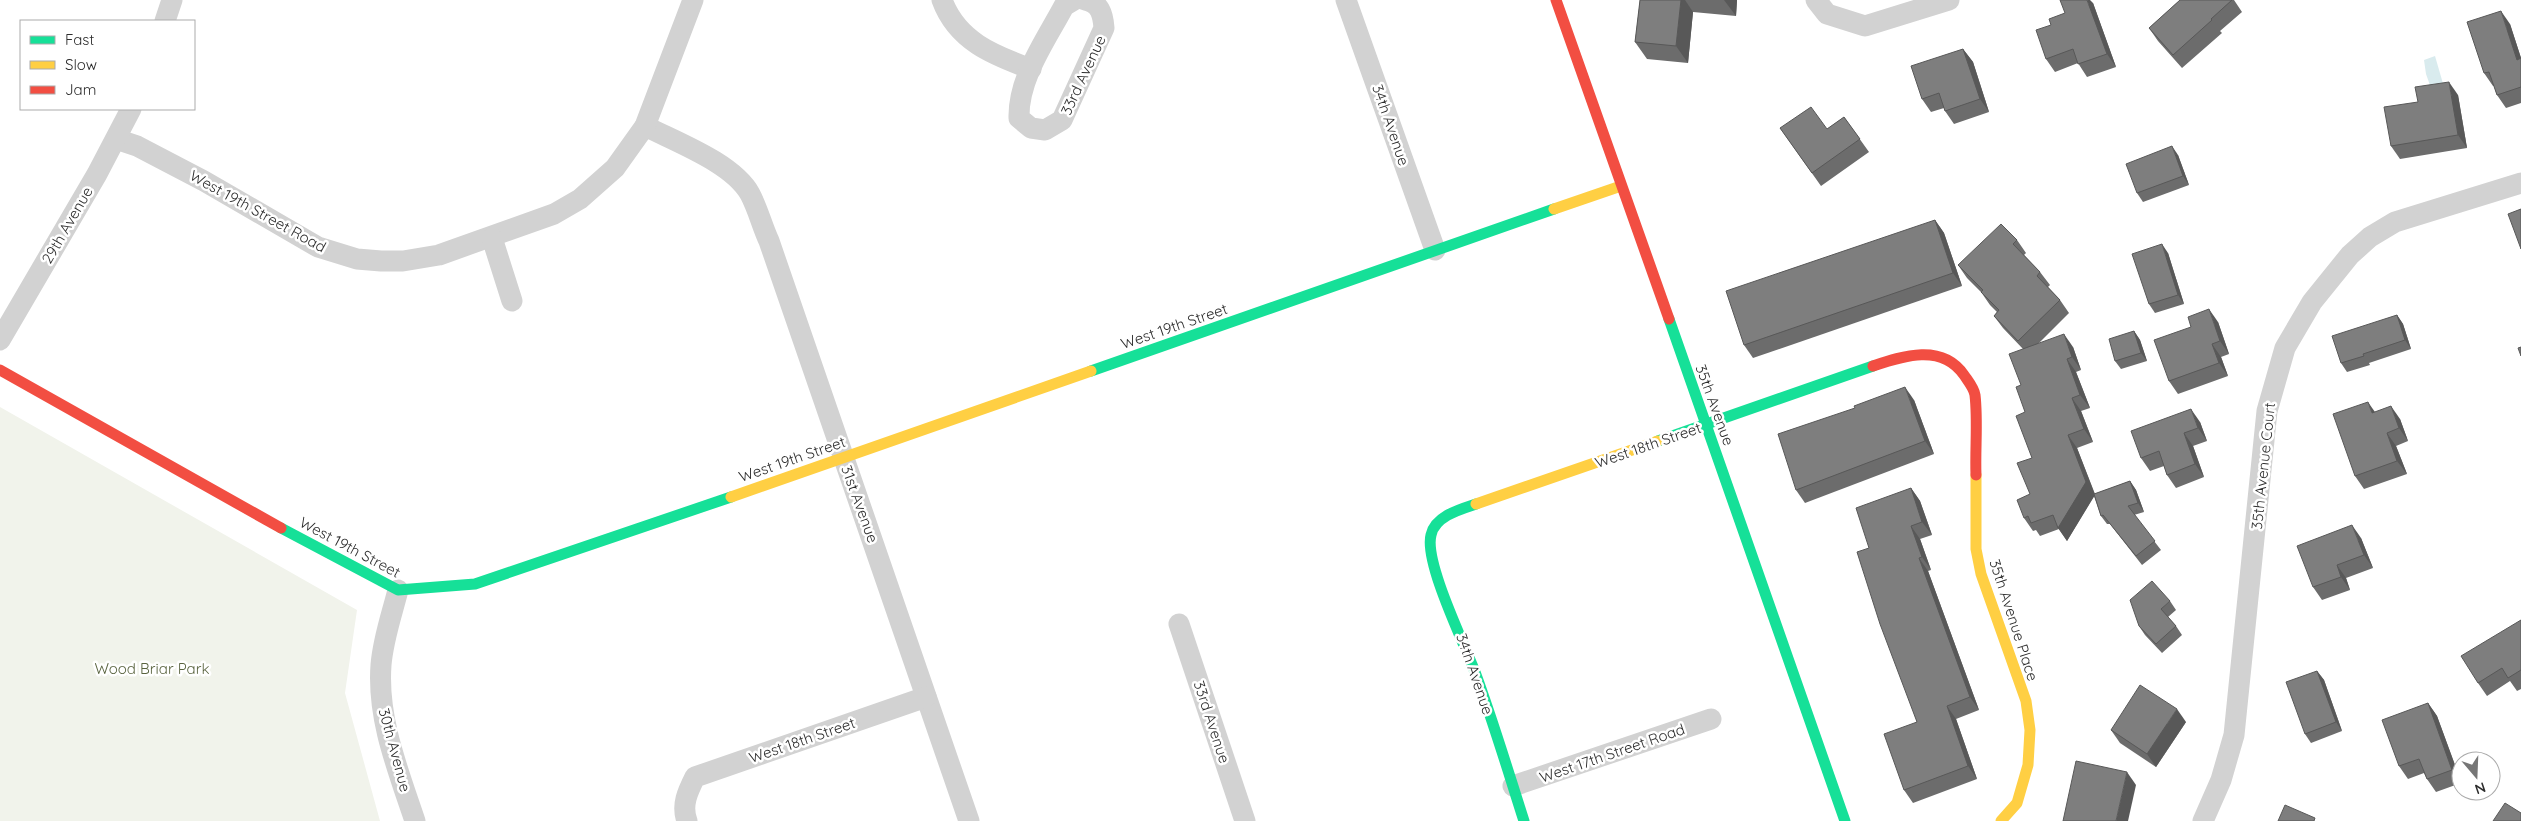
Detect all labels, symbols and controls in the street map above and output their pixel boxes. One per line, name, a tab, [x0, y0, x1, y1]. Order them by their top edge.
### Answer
legend	[20, 20, 195, 110]
text: Fast	[65, 30, 94, 49]
street label: 33rd Avenue	[1056, 32, 1110, 118]
text: Slow	[65, 55, 97, 74]
text: Jam	[65, 80, 96, 99]
street label: 34th Avenue	[1368, 82, 1414, 168]
street label: West 19th Street Road	[187, 166, 329, 256]
street label: 29th Avenue	[37, 183, 97, 267]
street label: West 19th Street	[1118, 299, 1230, 353]
street label: 35th Avenue	[1692, 362, 1738, 448]
street label: 35th Avenue Court	[2247, 402, 2279, 530]
street label: West 18th Street	[1592, 418, 1704, 472]
street label: West 19th Street	[736, 432, 848, 486]
street label: 31st Avenue	[837, 463, 883, 545]
street label: West 19th Street	[296, 512, 404, 582]
street label: 35th Avenue Place	[1985, 557, 2043, 683]
street label: 34th Avenue	[1452, 631, 1498, 717]
park label: Wood Briar Park	[94, 659, 210, 678]
street label: 33rd Avenue	[1190, 678, 1234, 766]
street label: 30th Avenue	[375, 706, 415, 794]
street label: West 18th Street	[746, 713, 858, 767]
street label: West 17th Street Road	[1537, 719, 1687, 787]
north arrow	[2451, 751, 2501, 801]
text: N	[2472, 778, 2488, 798]

